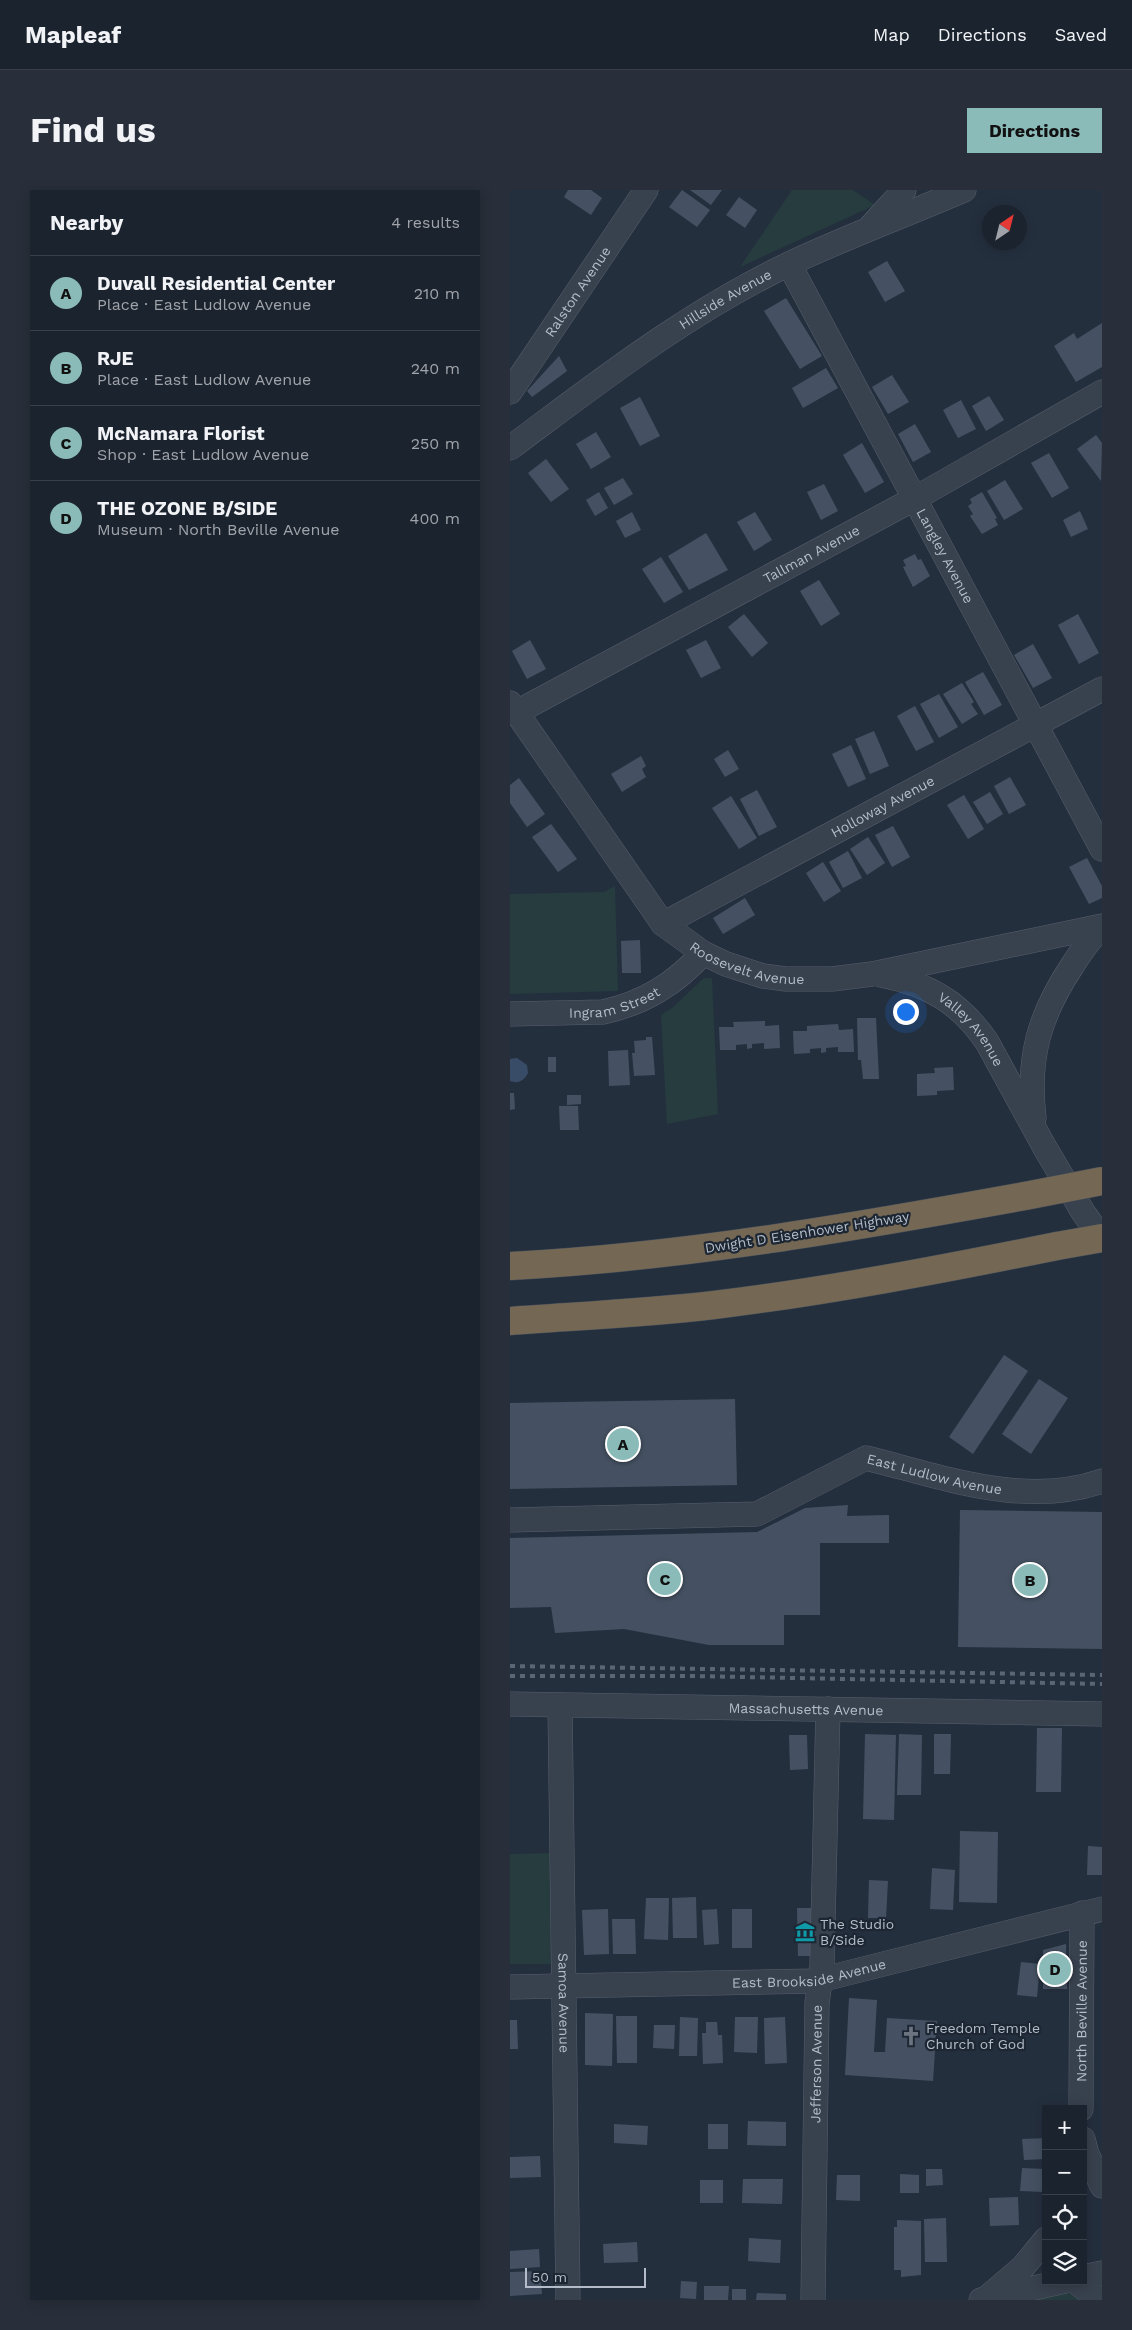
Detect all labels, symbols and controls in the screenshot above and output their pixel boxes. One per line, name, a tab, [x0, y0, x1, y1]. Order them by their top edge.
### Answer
text: Mapleaf	[25, 21, 121, 49]
text: Map	[873, 24, 910, 45]
text: Directions	[938, 24, 1027, 45]
text: Saved	[1055, 24, 1107, 45]
button: Directions	[967, 108, 1102, 153]
text: Find us	[30, 109, 156, 151]
north arrow	[982, 205, 1027, 250]
text: Nearby	[50, 210, 123, 235]
text: 4 results	[391, 213, 460, 232]
street label: Ralston Avenue	[541, 243, 614, 340]
street label: Hillside Avenue	[676, 266, 774, 332]
text: Duvall Residential Center	[97, 272, 335, 295]
text: A	[61, 284, 71, 303]
text: 210 m	[414, 284, 460, 303]
text: Place · East Ludlow Avenue	[97, 295, 311, 314]
text: RJE	[97, 347, 133, 370]
text: B	[61, 359, 71, 378]
text: 240 m	[411, 359, 460, 378]
text: Place · East Ludlow Avenue	[97, 370, 311, 389]
text: McNamara Florist	[97, 422, 265, 445]
text: C	[61, 434, 71, 453]
text: 250 m	[411, 434, 460, 453]
text: Shop · East Ludlow Avenue	[97, 445, 309, 464]
text: THE OZONE B/SIDE	[97, 497, 277, 520]
street label: Langley Avenue	[913, 506, 977, 606]
text: D	[60, 509, 72, 528]
text: 400 m	[410, 509, 460, 528]
text: Museum · North Beville Avenue	[97, 520, 340, 539]
street label: Tallman Avenue	[760, 522, 862, 587]
street label: Holloway Avenue	[828, 772, 937, 841]
street label: Roosevelt Avenue	[687, 938, 804, 987]
street label: Ingram Street	[569, 983, 663, 1021]
street label: Valley Avenue	[935, 989, 1007, 1069]
your location	[893, 999, 919, 1025]
street label: Dwight D Eisenhower Highway	[704, 1208, 911, 1256]
pin: A	[607, 1425, 639, 1463]
street label: East Ludlow Avenue	[865, 1451, 1003, 1497]
pin: C	[649, 1560, 681, 1598]
pin: B	[1014, 1561, 1046, 1599]
street label: Massachusetts Avenue	[728, 1700, 884, 1718]
place label: The Studio B/Side	[820, 1916, 894, 1948]
museum icon: The Studio B/Side	[794, 1921, 816, 1943]
street label: North Beville Avenue	[1073, 1940, 1090, 2082]
pin: D	[1039, 1950, 1071, 1988]
street label: Samoa Avenue	[555, 1953, 573, 2053]
street label: East Brookside Avenue	[732, 1956, 888, 1991]
street label: Jefferson Avenue	[807, 2005, 825, 2123]
place label: Freedom Temple Church of God	[926, 2020, 1040, 2052]
church icon: Freedom Temple Church of God	[900, 2025, 922, 2047]
map controls	[1042, 2105, 1087, 2285]
button: +	[1042, 2105, 1087, 2150]
button: −	[1042, 2150, 1087, 2195]
button: locate	[1042, 2195, 1087, 2240]
button: layers	[1042, 2240, 1087, 2285]
scale bar	[525, 2265, 646, 2288]
text: 50 m	[532, 2269, 567, 2285]

